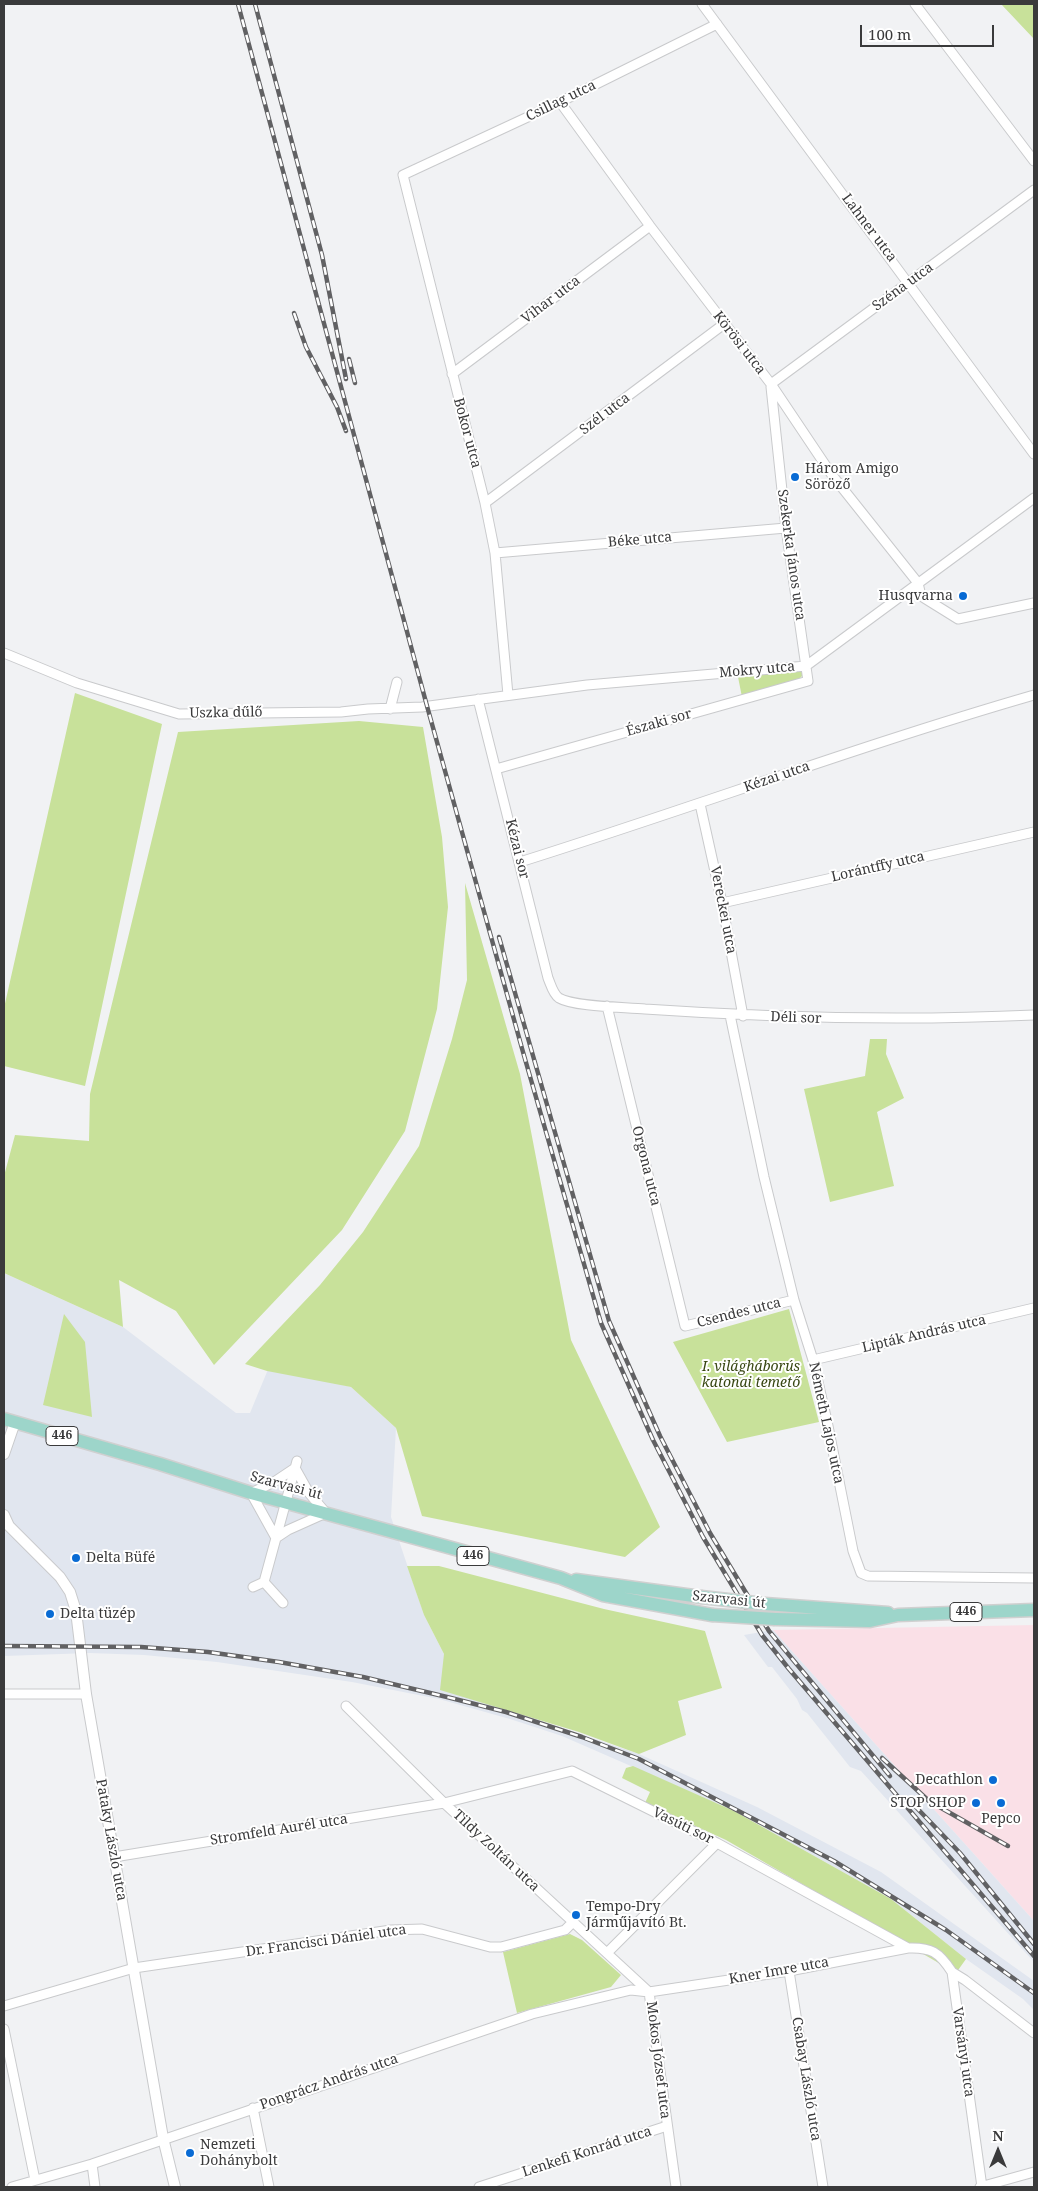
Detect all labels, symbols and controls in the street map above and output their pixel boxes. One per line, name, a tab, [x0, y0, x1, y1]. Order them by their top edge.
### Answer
scale bar	[863, 15, 997, 47]
text: 100 m	[868, 24, 911, 44]
street label: Csillag utca	[523, 77, 599, 125]
street label: Lahner utca	[838, 191, 900, 265]
street label: Széna utca	[869, 259, 937, 315]
street label: Vihar utca	[518, 272, 584, 328]
street label: Körösi utca	[709, 308, 769, 378]
street label: Szél utca	[576, 390, 634, 438]
street label: Bokor utca	[450, 396, 484, 470]
place label: Három Amigo Söröző	[805, 461, 899, 494]
marker: Három Amigo Söröző	[789, 471, 801, 483]
street label: Szekerka János utca	[773, 488, 809, 622]
street label: Béke utca	[607, 529, 673, 551]
place label: Husqvarna	[879, 588, 953, 604]
marker: Husqvarna	[957, 590, 969, 602]
street label: Mokry utca	[718, 658, 796, 682]
street label: Uszka dűlő	[189, 704, 263, 722]
street label: Északi sor	[624, 706, 694, 740]
street label: Kézai utca	[742, 758, 812, 796]
street label: Kézai sor	[501, 817, 533, 881]
street label: Lorántffy utca	[830, 848, 926, 886]
street label: Vereckei utca	[706, 865, 740, 955]
street label: Déli sor	[770, 1009, 822, 1027]
street label: Orgona utca	[628, 1124, 664, 1208]
street label: Csendes utca	[695, 1294, 783, 1332]
street label: Lipták András utca	[860, 1312, 988, 1356]
park label: I. világháborús katonai temető	[702, 1359, 800, 1391]
street label: Németh Lajos utca	[805, 1361, 847, 1485]
road number: 446	[46, 1426, 78, 1445]
street label: Szarvasi út	[248, 1468, 324, 1504]
road number: 446	[457, 1546, 489, 1565]
place label: Delta Büfé	[86, 1550, 155, 1566]
marker: Delta Büfé	[70, 1552, 82, 1564]
street label: Szarvasi út	[692, 1588, 766, 1612]
road number: 446	[950, 1602, 982, 1621]
place label: Delta tüzép	[60, 1606, 136, 1622]
marker: Delta tüzép	[44, 1608, 56, 1620]
place label: Decathlon	[915, 1772, 983, 1788]
marker: Decathlon	[987, 1774, 999, 1786]
street label: Pataky László utca	[92, 1778, 130, 1902]
place label: STOP SHOP	[890, 1795, 966, 1811]
marker: STOP SHOP	[970, 1797, 982, 1809]
marker: Pepco	[995, 1797, 1007, 1809]
street label: Vasúti sor	[650, 1804, 716, 1848]
street label: Tildy Zoltán utca	[449, 1807, 543, 1895]
street label: Stromfeld Aurél utca	[209, 1811, 349, 1849]
place label: Pepco	[981, 1811, 1021, 1827]
place label: Tempo-Dry Járműjavító Bt.	[586, 1899, 686, 1931]
marker: Tempo-Dry Járműjavító Bt.	[570, 1909, 582, 1921]
street label: Dr. Francisci Dániel utca	[245, 1921, 407, 1961]
street label: Kner Imre utca	[728, 1954, 830, 1988]
street label: Mokos József utca	[642, 2000, 674, 2120]
street label: Varsányi utca	[948, 2006, 978, 2098]
street label: Csabay László utca	[788, 2016, 824, 2142]
street label: Pongrácz András utca	[258, 2050, 400, 2114]
street label: Lenkefi Konrád utca	[520, 2123, 654, 2181]
north arrow	[973, 2126, 1023, 2176]
text: N	[992, 2126, 1004, 2145]
place label: Nemzeti Dohánybolt	[200, 2137, 278, 2170]
marker: Nemzeti Dohánybolt	[184, 2147, 196, 2159]

